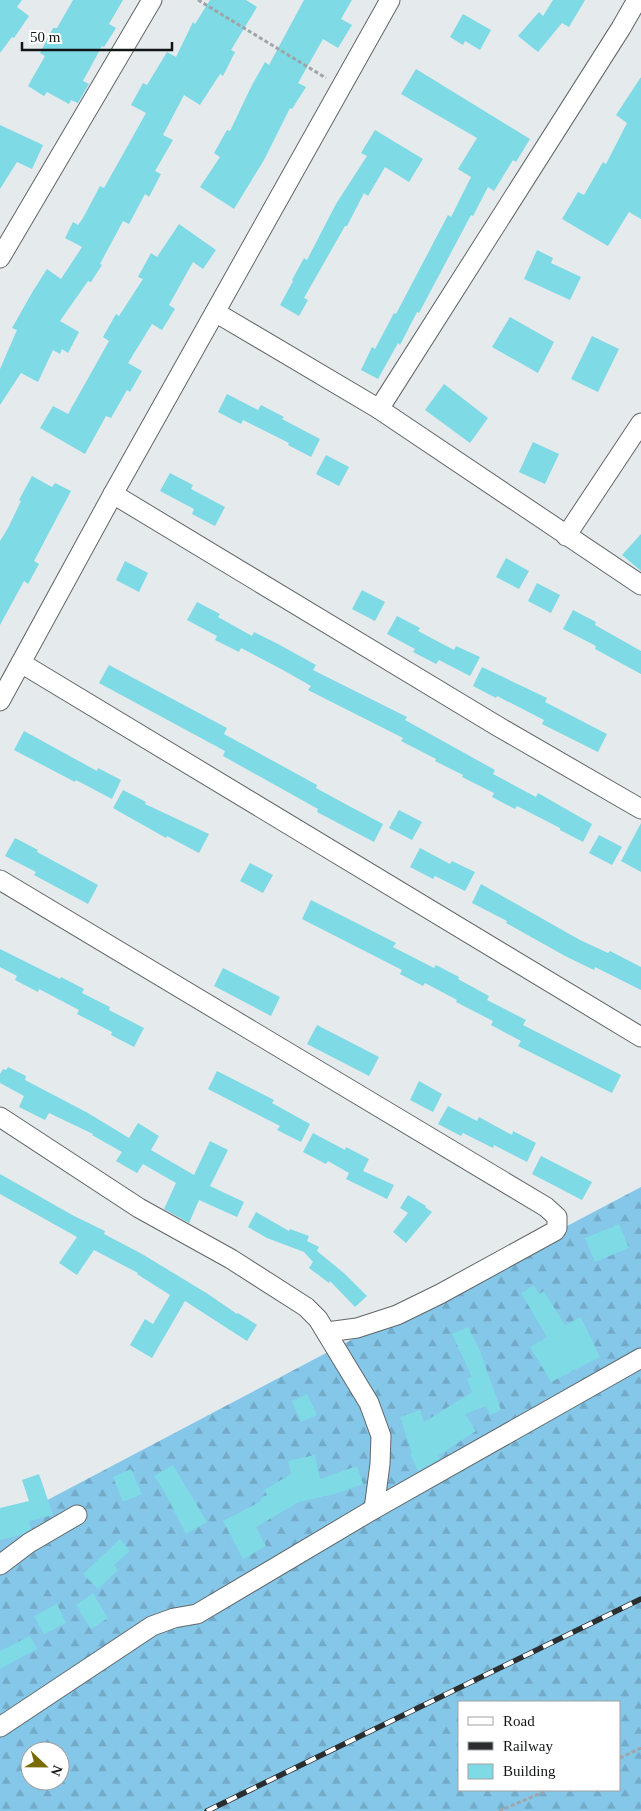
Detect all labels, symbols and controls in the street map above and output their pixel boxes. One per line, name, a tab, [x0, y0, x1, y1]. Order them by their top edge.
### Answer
scale bar	[22, 20, 172, 52]
text: 50 m	[30, 29, 61, 45]
legend	[458, 1701, 621, 1791]
text: Road	[503, 1713, 535, 1729]
text: Railway	[503, 1738, 553, 1754]
north arrow	[20, 1741, 70, 1791]
text: N	[48, 1763, 65, 1778]
text: Building	[503, 1763, 556, 1779]

